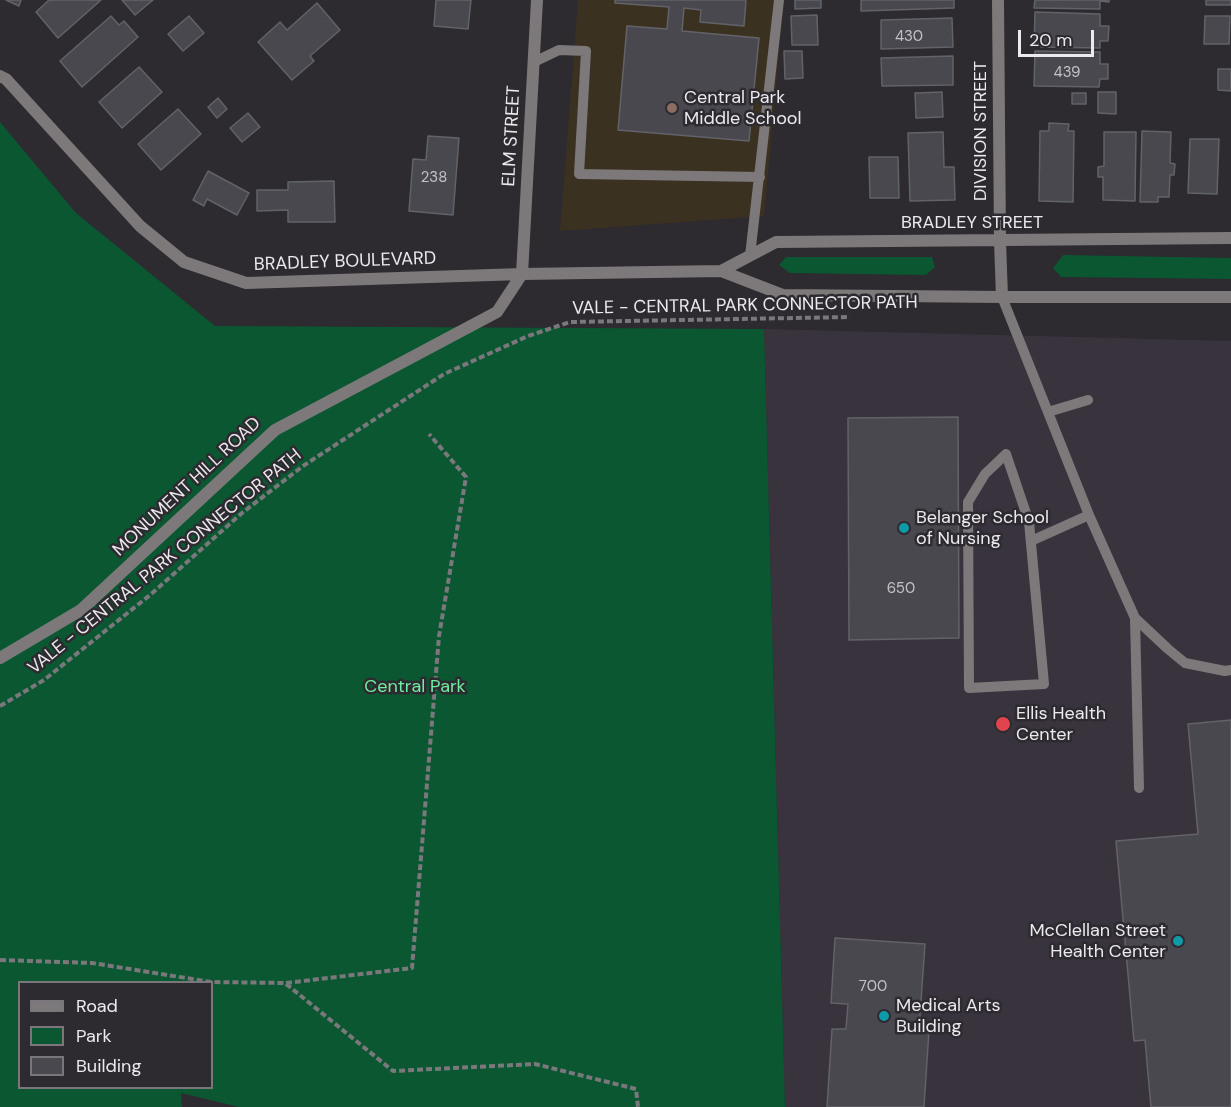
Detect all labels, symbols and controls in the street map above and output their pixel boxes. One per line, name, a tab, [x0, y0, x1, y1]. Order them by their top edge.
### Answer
scale bar	[1021, 18, 1098, 56]
house number: 430	[895, 28, 923, 46]
text: 20 m	[1029, 28, 1072, 52]
street label: DIVISION STREET	[970, 61, 992, 201]
house number: 439	[1054, 64, 1080, 82]
street label: ELM STREET	[499, 85, 525, 187]
place label: Central Park Middle School	[684, 87, 802, 130]
marker: Central Park Middle School	[665, 101, 679, 115]
house number: 238	[421, 169, 447, 187]
street label: BRADLEY STREET	[901, 212, 1043, 234]
street label: BRADLEY BOULEVARD	[254, 248, 436, 276]
street label: VALE - CENTRAL PARK CONNECTOR PATH	[572, 292, 918, 320]
street label: MONUMENT HILL ROAD	[109, 413, 265, 561]
street label: VALE - CENTRAL PARK CONNECTOR PATH	[24, 445, 306, 679]
place label: Belanger School of Nursing	[916, 507, 1049, 550]
marker: Belanger School of Nursing	[897, 521, 911, 535]
house number: 650	[887, 580, 915, 598]
park label: Central Park	[364, 676, 466, 698]
place label: Ellis Health Center	[1016, 703, 1106, 746]
marker: Ellis Health Center	[994, 715, 1012, 733]
place label: McClellan Street Health Center	[1029, 920, 1166, 962]
marker: McClellan Street Health Center	[1171, 934, 1185, 948]
house number: 700	[859, 978, 887, 996]
legend	[18, 981, 213, 1089]
text: Road	[76, 994, 118, 1018]
place label: Medical Arts Building	[896, 995, 1001, 1038]
marker: Medical Arts Building	[877, 1009, 891, 1023]
text: Park	[76, 1024, 112, 1048]
text: Building	[76, 1054, 141, 1078]

